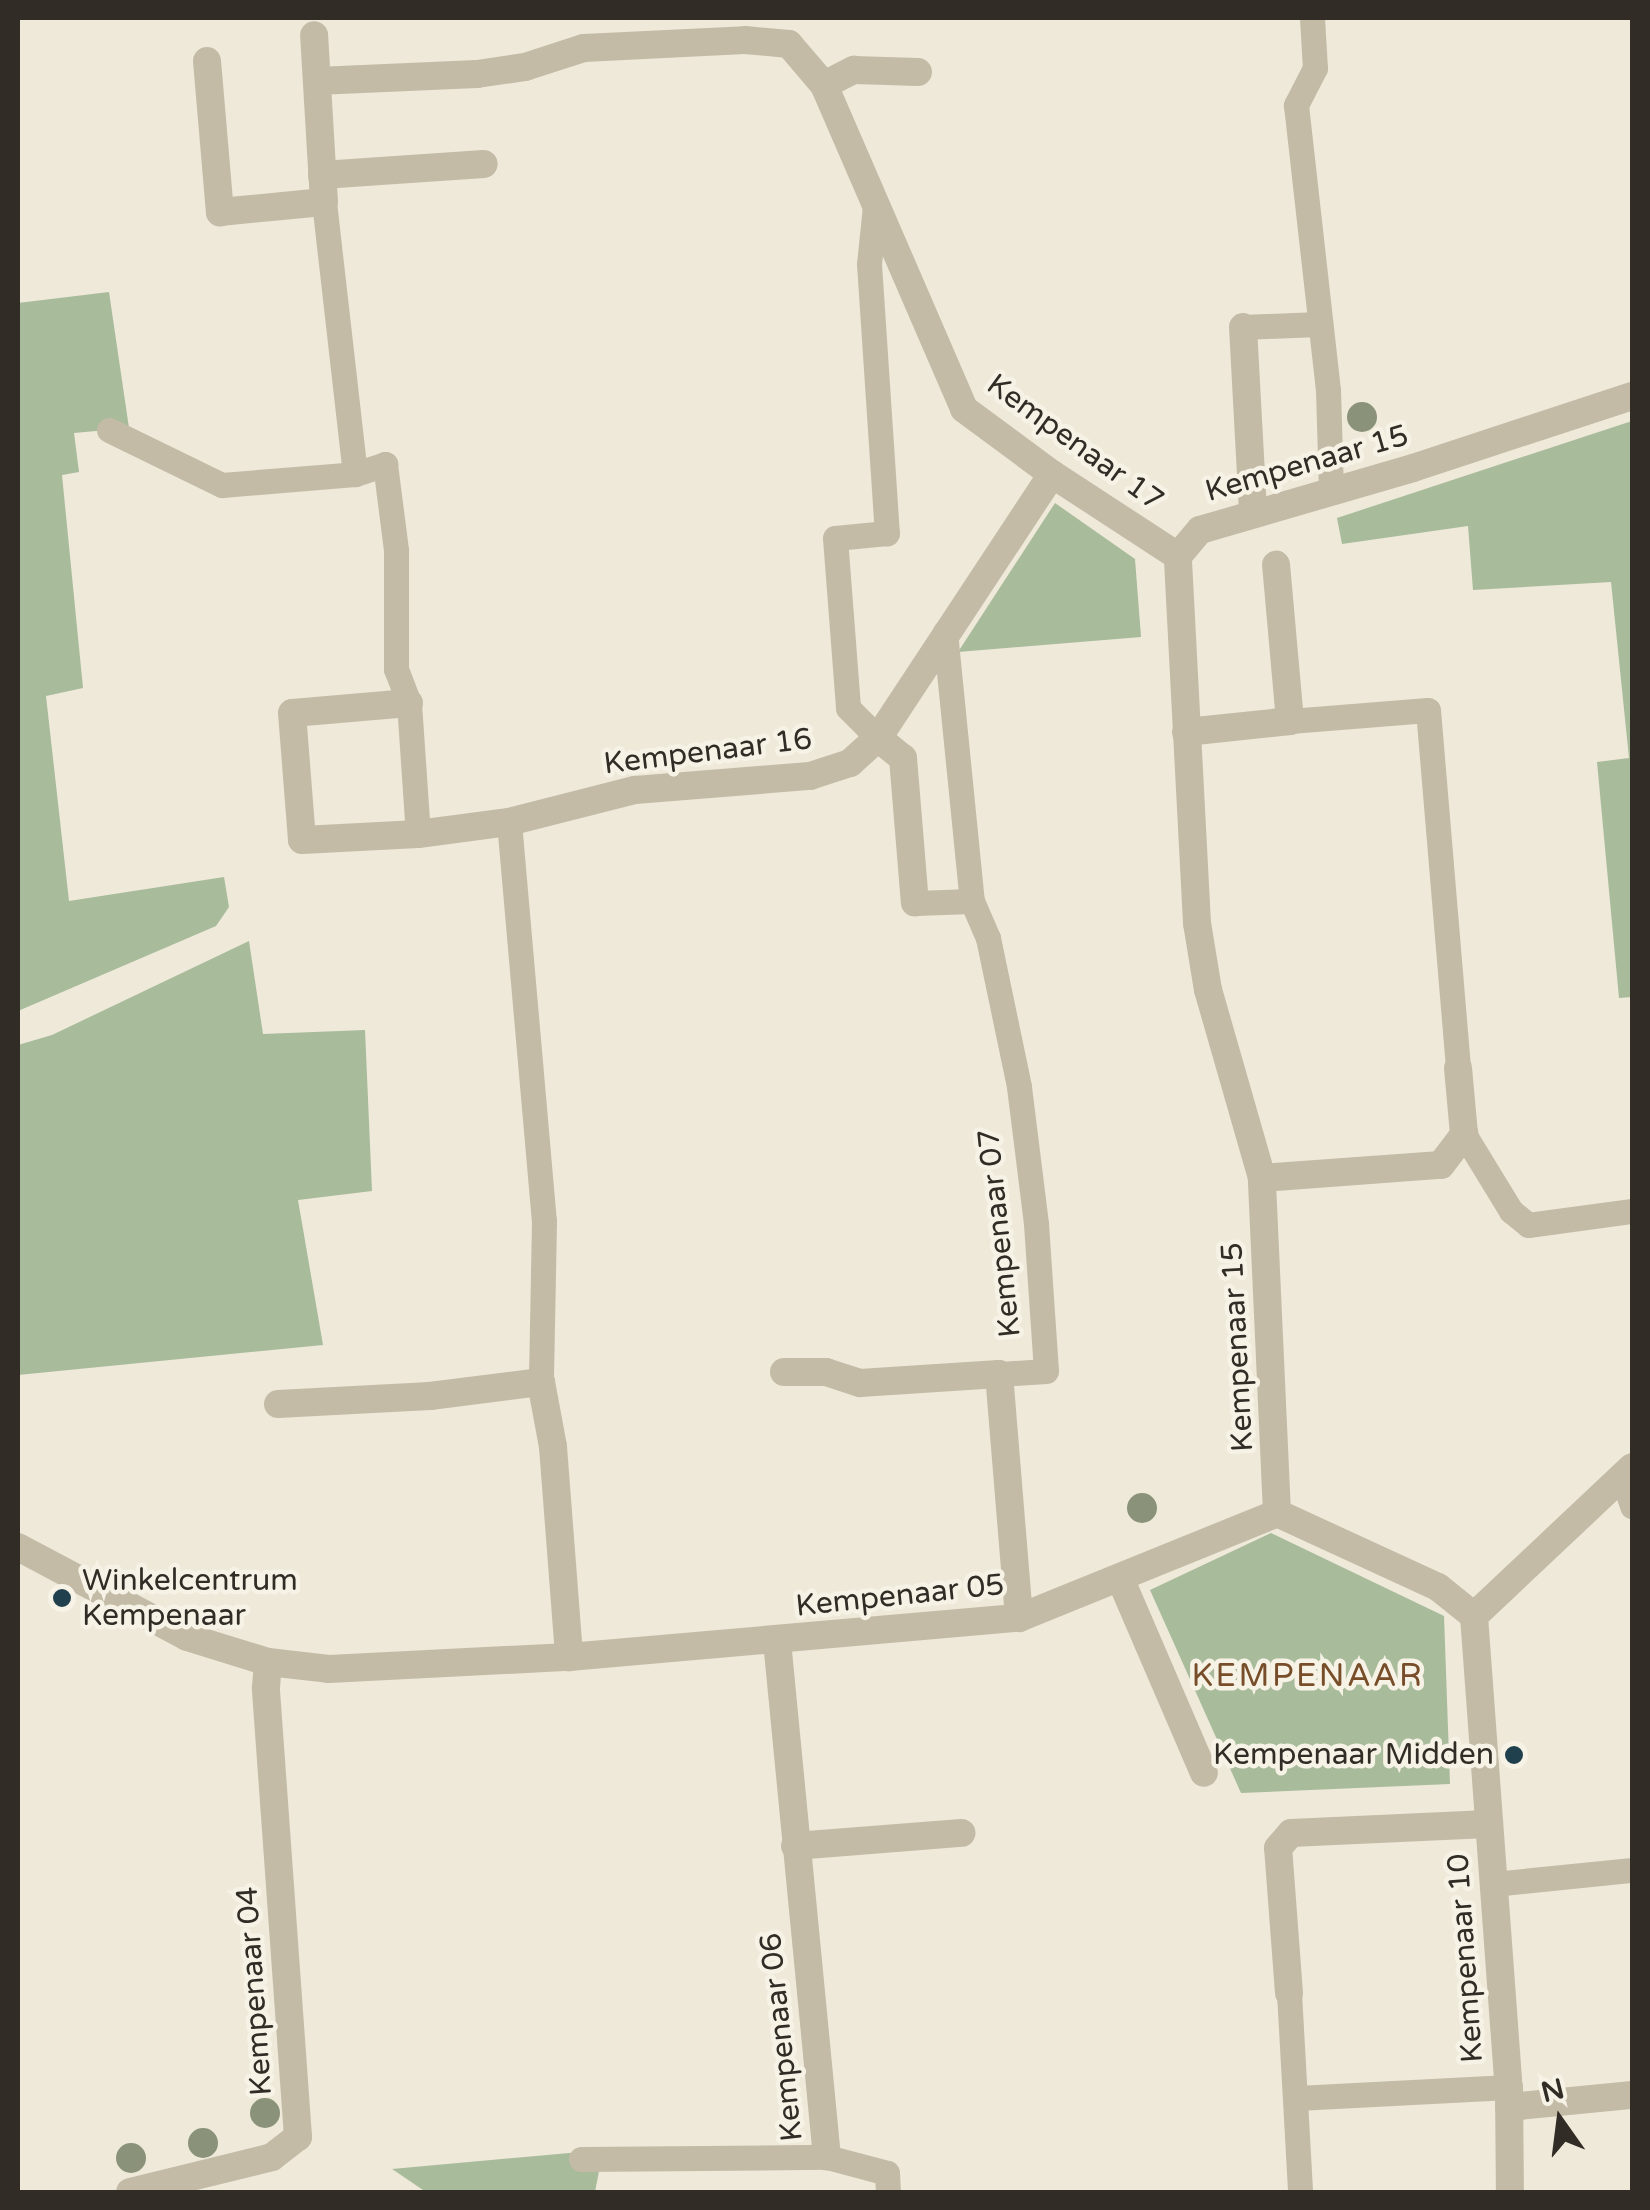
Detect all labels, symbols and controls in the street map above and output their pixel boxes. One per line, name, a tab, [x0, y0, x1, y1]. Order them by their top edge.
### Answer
street label: Kempenaar 17	[980, 367, 1170, 519]
street label: Kempenaar 15	[1201, 418, 1413, 510]
street label: Kempenaar 16	[602, 721, 814, 783]
street label: Kempenaar 07	[971, 1127, 1029, 1339]
street label: Kempenaar 15	[1215, 1241, 1261, 1453]
place label: Winkelcentrum Kempenaar	[82, 1563, 298, 1634]
street label: Kempenaar 05	[794, 1567, 1006, 1625]
marker: Winkelcentrum Kempenaar	[51, 1587, 73, 1609]
district label: KEMPENAAR	[1192, 1657, 1424, 1695]
place label: Kempenaar Midden	[1213, 1737, 1494, 1773]
marker: Kempenaar Midden	[1503, 1744, 1525, 1766]
street label: Kempenaar 10	[1441, 1852, 1491, 2064]
street label: Kempenaar 04	[230, 1885, 280, 2097]
street label: Kempenaar 06	[753, 1931, 811, 2143]
north arrow	[1510, 2070, 1610, 2170]
text: N	[1538, 2072, 1568, 2110]

